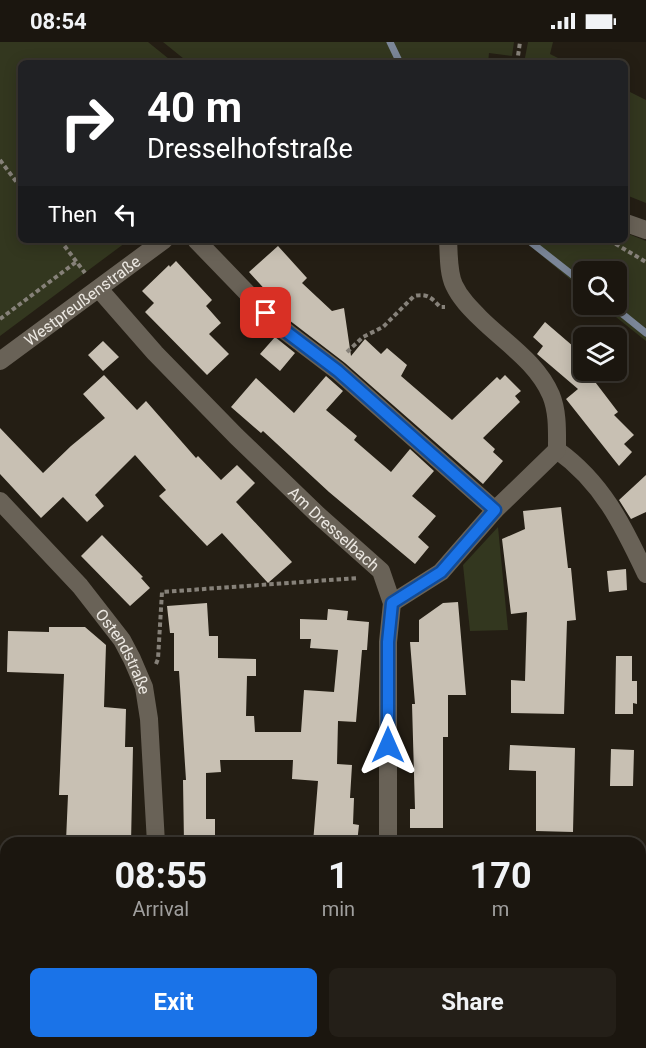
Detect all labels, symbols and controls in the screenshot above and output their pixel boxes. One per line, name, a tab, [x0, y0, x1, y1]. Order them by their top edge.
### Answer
text: 08:54	[30, 9, 87, 34]
text: 40 m	[147, 83, 242, 132]
icon: right	[48, 84, 126, 162]
text: Dresselhofstraße	[147, 133, 353, 165]
icon: left	[109, 198, 142, 231]
text: Then	[48, 202, 97, 227]
street label: Westpreußenstraße	[20, 251, 144, 350]
map controls	[573, 261, 627, 381]
button: search	[573, 261, 627, 315]
pin	[240, 287, 291, 338]
icon: arrive	[249, 296, 282, 329]
button: layers	[573, 327, 627, 381]
street label: Am Dresselbach	[285, 482, 384, 575]
street label: Ostendstraße	[92, 605, 154, 695]
position arrow	[356, 713, 420, 777]
text: 08:55	[114, 855, 207, 897]
text: 1	[328, 855, 349, 897]
text: 170	[470, 855, 532, 897]
text: Arrival	[132, 897, 189, 921]
text: min	[322, 897, 355, 921]
text: m	[492, 897, 509, 921]
button: Exit	[30, 968, 317, 1037]
button: Share	[329, 968, 616, 1037]

